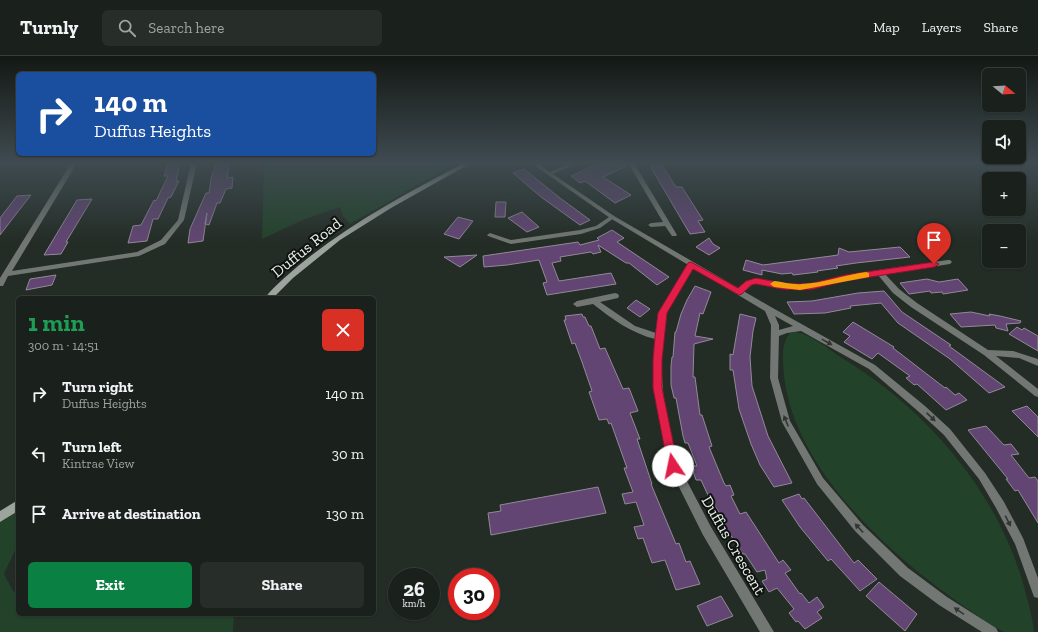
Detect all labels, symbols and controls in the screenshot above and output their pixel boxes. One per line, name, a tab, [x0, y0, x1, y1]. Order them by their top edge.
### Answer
search box	[102, 10, 382, 46]
text: Turnly	[20, 16, 78, 39]
icon: search	[116, 17, 138, 39]
text: Search here	[148, 19, 224, 37]
text: Map	[873, 19, 900, 36]
text: Layers	[922, 19, 961, 36]
text: Share	[983, 19, 1018, 36]
north arrow	[982, 68, 1026, 112]
map controls	[982, 68, 1026, 268]
text: 140 m	[94, 86, 167, 119]
icon: right	[28, 88, 80, 140]
text: Duffus Heights	[94, 120, 211, 142]
button: sound	[982, 120, 1026, 164]
button: +	[982, 172, 1026, 216]
street label: Duffus Road	[268, 213, 345, 281]
pin	[917, 223, 951, 264]
button: −	[982, 224, 1026, 268]
icon: arrive	[923, 229, 945, 251]
text: 1 min	[28, 308, 85, 337]
button: close	[322, 309, 364, 351]
text: 300 m · 14:51	[28, 338, 99, 353]
one-way arrow	[821, 338, 832, 345]
text: Turn right	[62, 378, 133, 396]
icon: right	[28, 383, 50, 405]
text: 140 m	[325, 385, 364, 403]
text: Duffus Heights	[62, 396, 147, 411]
one-way arrow	[927, 412, 936, 421]
one-way arrow	[783, 415, 789, 427]
text: Turn left	[62, 438, 122, 456]
icon: left	[28, 443, 50, 465]
text: 30 m	[332, 445, 364, 463]
position arrow	[652, 445, 694, 487]
text: Kintrae View	[62, 456, 134, 471]
street label: Duffus Crescent	[698, 492, 770, 598]
icon: arrive	[28, 503, 50, 525]
text: Arrive at destination	[62, 505, 201, 523]
text: 130 m	[326, 505, 364, 523]
one-way arrow	[1005, 515, 1011, 527]
one-way arrow	[855, 523, 864, 533]
button: Exit	[28, 562, 192, 608]
button: Share	[200, 562, 364, 608]
speed limit sign: 30	[448, 568, 500, 620]
text: 26	[403, 577, 425, 601]
text: km/h	[403, 598, 425, 610]
one-way arrow	[953, 607, 964, 615]

